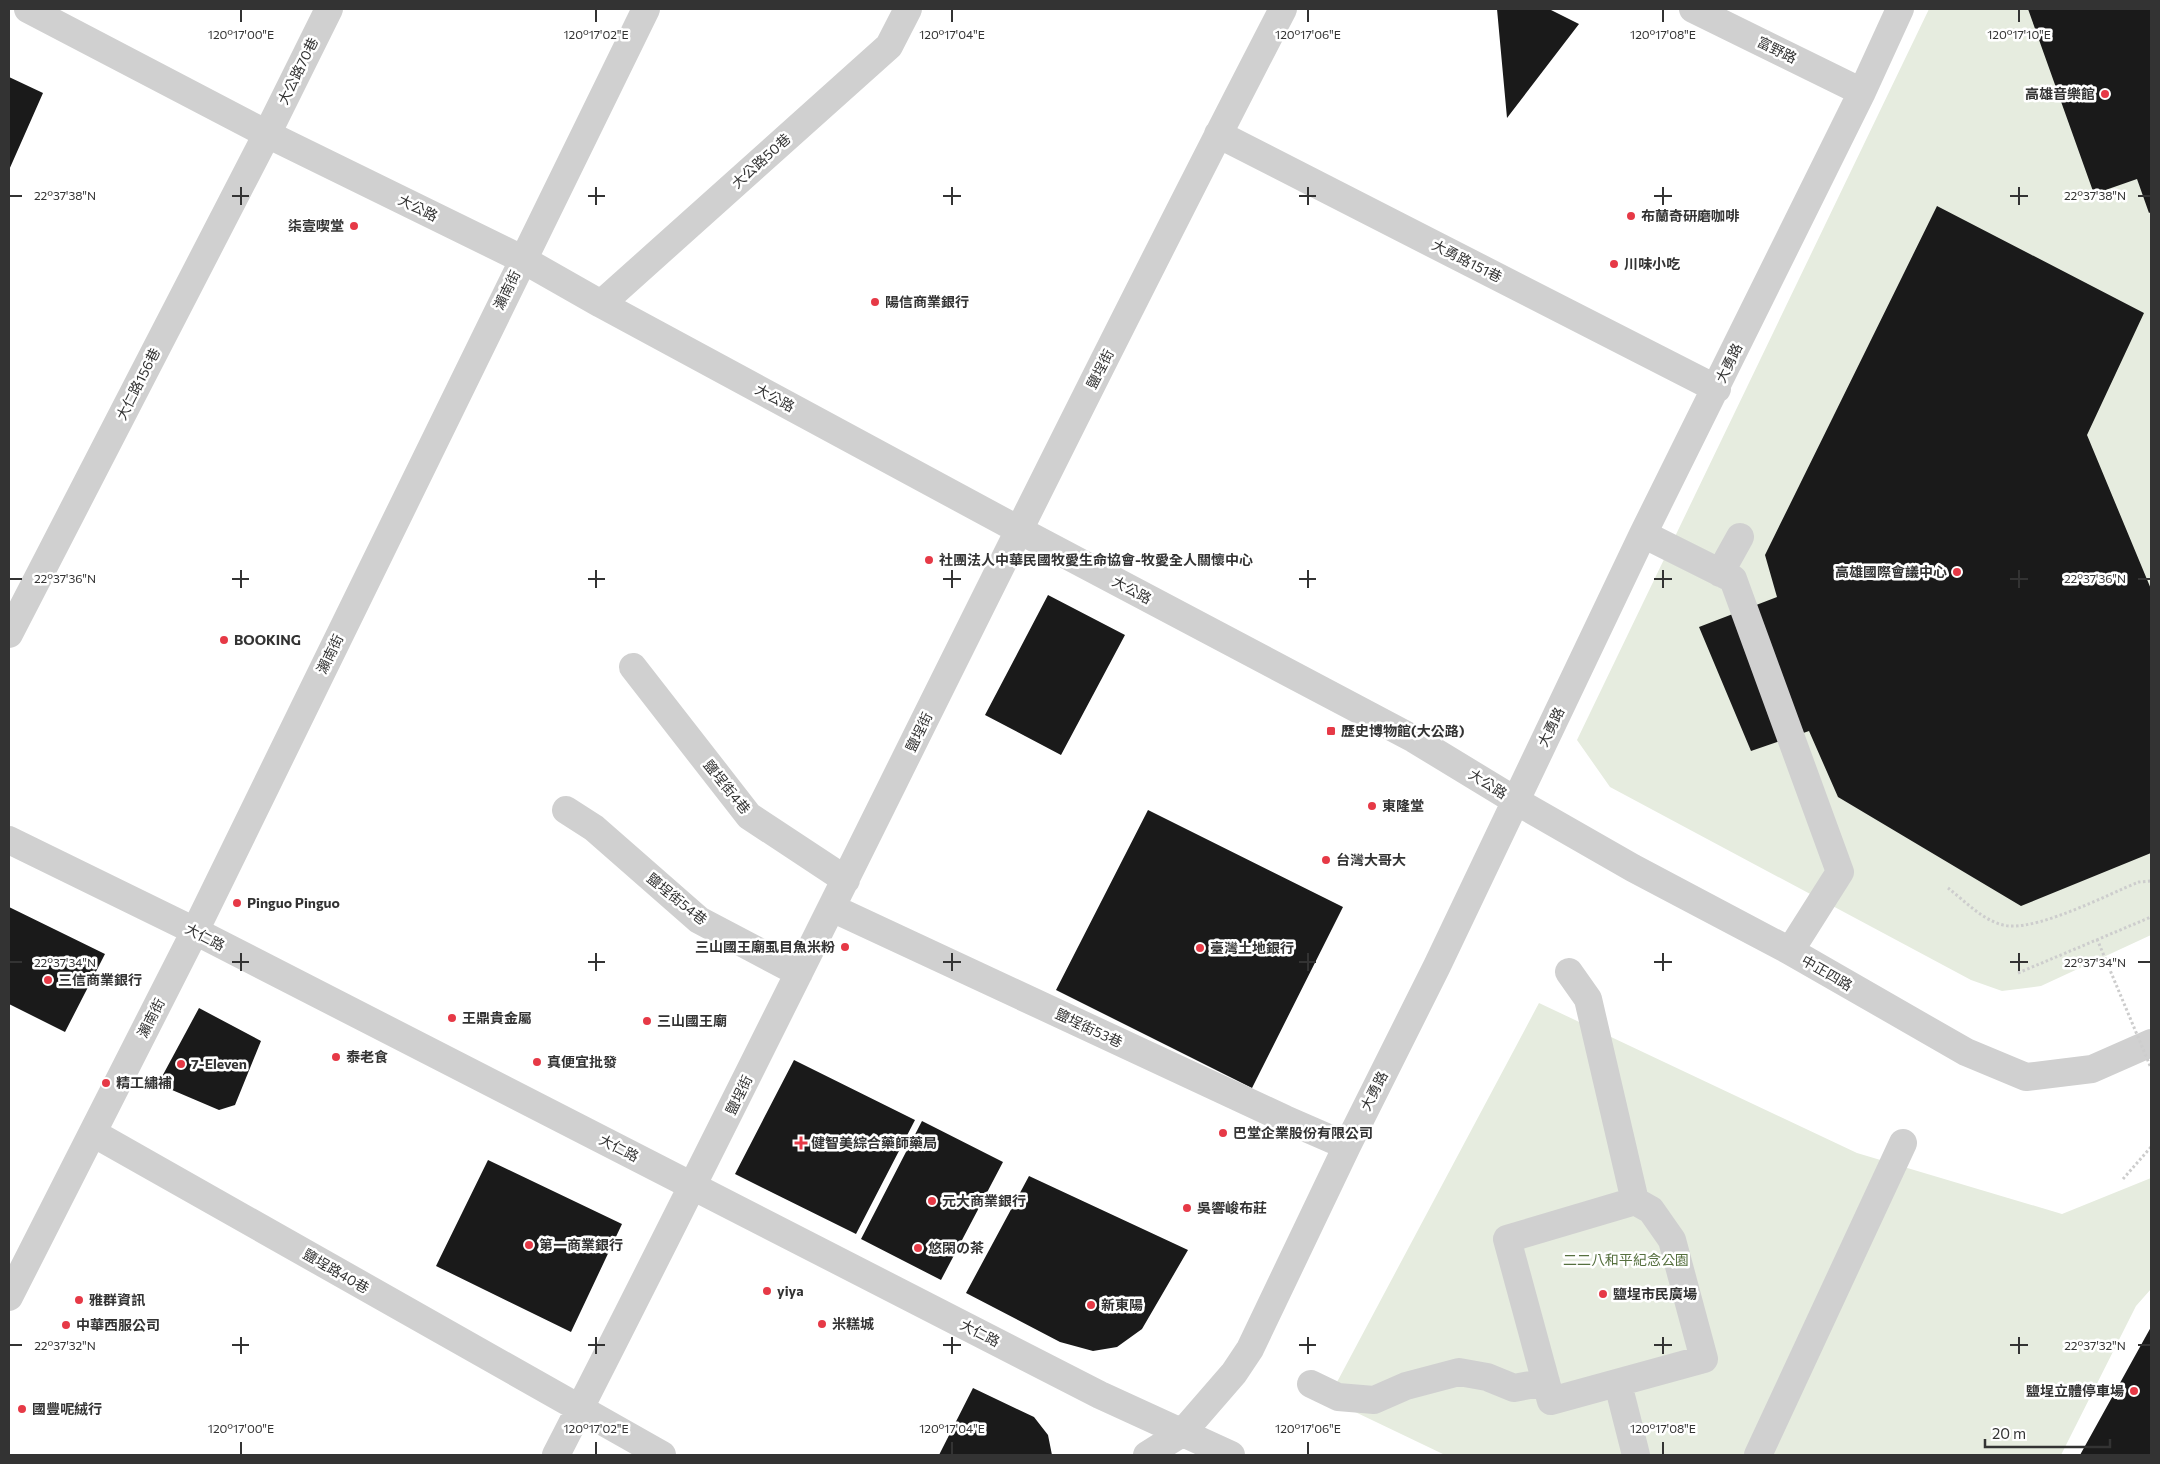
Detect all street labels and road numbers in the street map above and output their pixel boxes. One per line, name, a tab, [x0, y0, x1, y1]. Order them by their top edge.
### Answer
street label: 富野路	[1755, 33, 1800, 66]
street label: 大公路70巷	[274, 34, 321, 107]
street label: 大公路50巷	[728, 130, 794, 191]
street label: 大公路	[396, 191, 441, 224]
street label: 大勇路151巷	[1430, 236, 1505, 285]
street label: 瀨南街	[490, 267, 523, 312]
street label: 大勇路	[1712, 340, 1745, 385]
street label: 大仁路156巷	[112, 345, 163, 423]
street label: 鹽埕街	[1082, 346, 1117, 391]
street label: 大公路	[753, 380, 798, 415]
street label: 大公路	[1110, 572, 1155, 607]
street label: 瀨南街	[313, 631, 346, 676]
street label: 大勇路	[1534, 704, 1567, 749]
street label: 鹽埕街	[902, 709, 935, 754]
street label: 鹽埕街4巷	[701, 756, 754, 817]
street label: 大公路	[1466, 765, 1511, 802]
street label: 鹽埕街54巷	[644, 869, 711, 928]
street label: 大仁路	[183, 919, 228, 954]
street label: 中正四路	[1799, 951, 1856, 994]
street label: 瀨南街	[133, 995, 168, 1040]
street label: 鹽埕街53巷	[1053, 1005, 1125, 1050]
street label: 大勇路	[1356, 1068, 1391, 1113]
street label: 鹽埕街	[722, 1072, 755, 1117]
street label: 大仁路	[597, 1130, 642, 1165]
street label: 鹽埕路40巷	[300, 1245, 372, 1296]
street label: 大仁路	[958, 1315, 1003, 1350]

